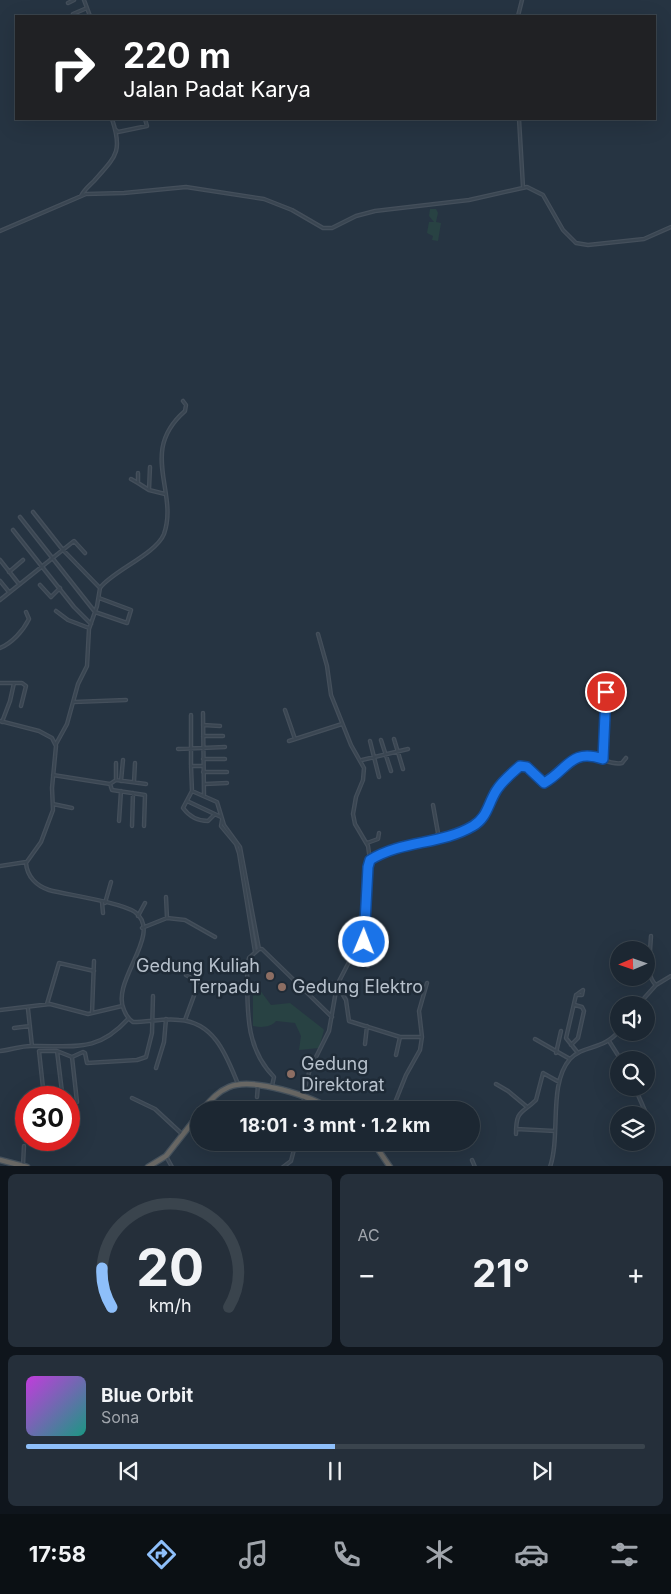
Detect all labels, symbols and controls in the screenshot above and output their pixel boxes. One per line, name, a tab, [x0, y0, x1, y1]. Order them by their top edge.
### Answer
text: 220 m	[123, 34, 231, 76]
icon: right	[40, 35, 105, 100]
text: Jalan Padat Karya	[123, 76, 311, 102]
pin	[585, 671, 627, 713]
icon: arrive	[592, 678, 620, 706]
position arrow	[337, 915, 389, 967]
north arrow	[610, 941, 655, 986]
map controls	[610, 941, 655, 1151]
place label: Gedung Kuliah Terpadu	[136, 955, 260, 997]
marker: Gedung Kuliah Terpadu	[264, 970, 276, 982]
place label: Gedung Elektro	[292, 976, 423, 997]
marker: Gedung Elektro	[276, 981, 288, 993]
button: sound	[610, 996, 655, 1041]
button: search	[610, 1051, 655, 1096]
place label: Gedung Direktorat	[301, 1053, 385, 1095]
marker: Gedung Direktorat	[285, 1068, 297, 1080]
speed limit sign: 30	[15, 1086, 80, 1151]
button: layers	[610, 1106, 655, 1151]
text: 18:01 · 3 mnt · 1.2 km	[240, 1114, 430, 1137]
text: AC	[358, 1225, 380, 1245]
text: 20	[136, 1236, 204, 1299]
text: 21°	[472, 1250, 530, 1296]
text: −	[358, 1257, 376, 1291]
text: +	[626, 1257, 645, 1291]
text: km/h	[149, 1295, 191, 1316]
text: Blue Orbit	[101, 1384, 193, 1407]
text: Sona	[101, 1407, 139, 1427]
icon: previous	[115, 1457, 143, 1485]
icon: pause	[321, 1457, 349, 1485]
icon: next	[528, 1457, 556, 1485]
icon: directions	[144, 1537, 179, 1572]
icon: music	[236, 1537, 271, 1572]
icon: phone	[329, 1537, 364, 1572]
icon: climate	[422, 1537, 457, 1572]
icon: car	[514, 1537, 549, 1572]
icon: filters	[607, 1537, 642, 1572]
text: 17:58	[29, 1541, 86, 1567]

